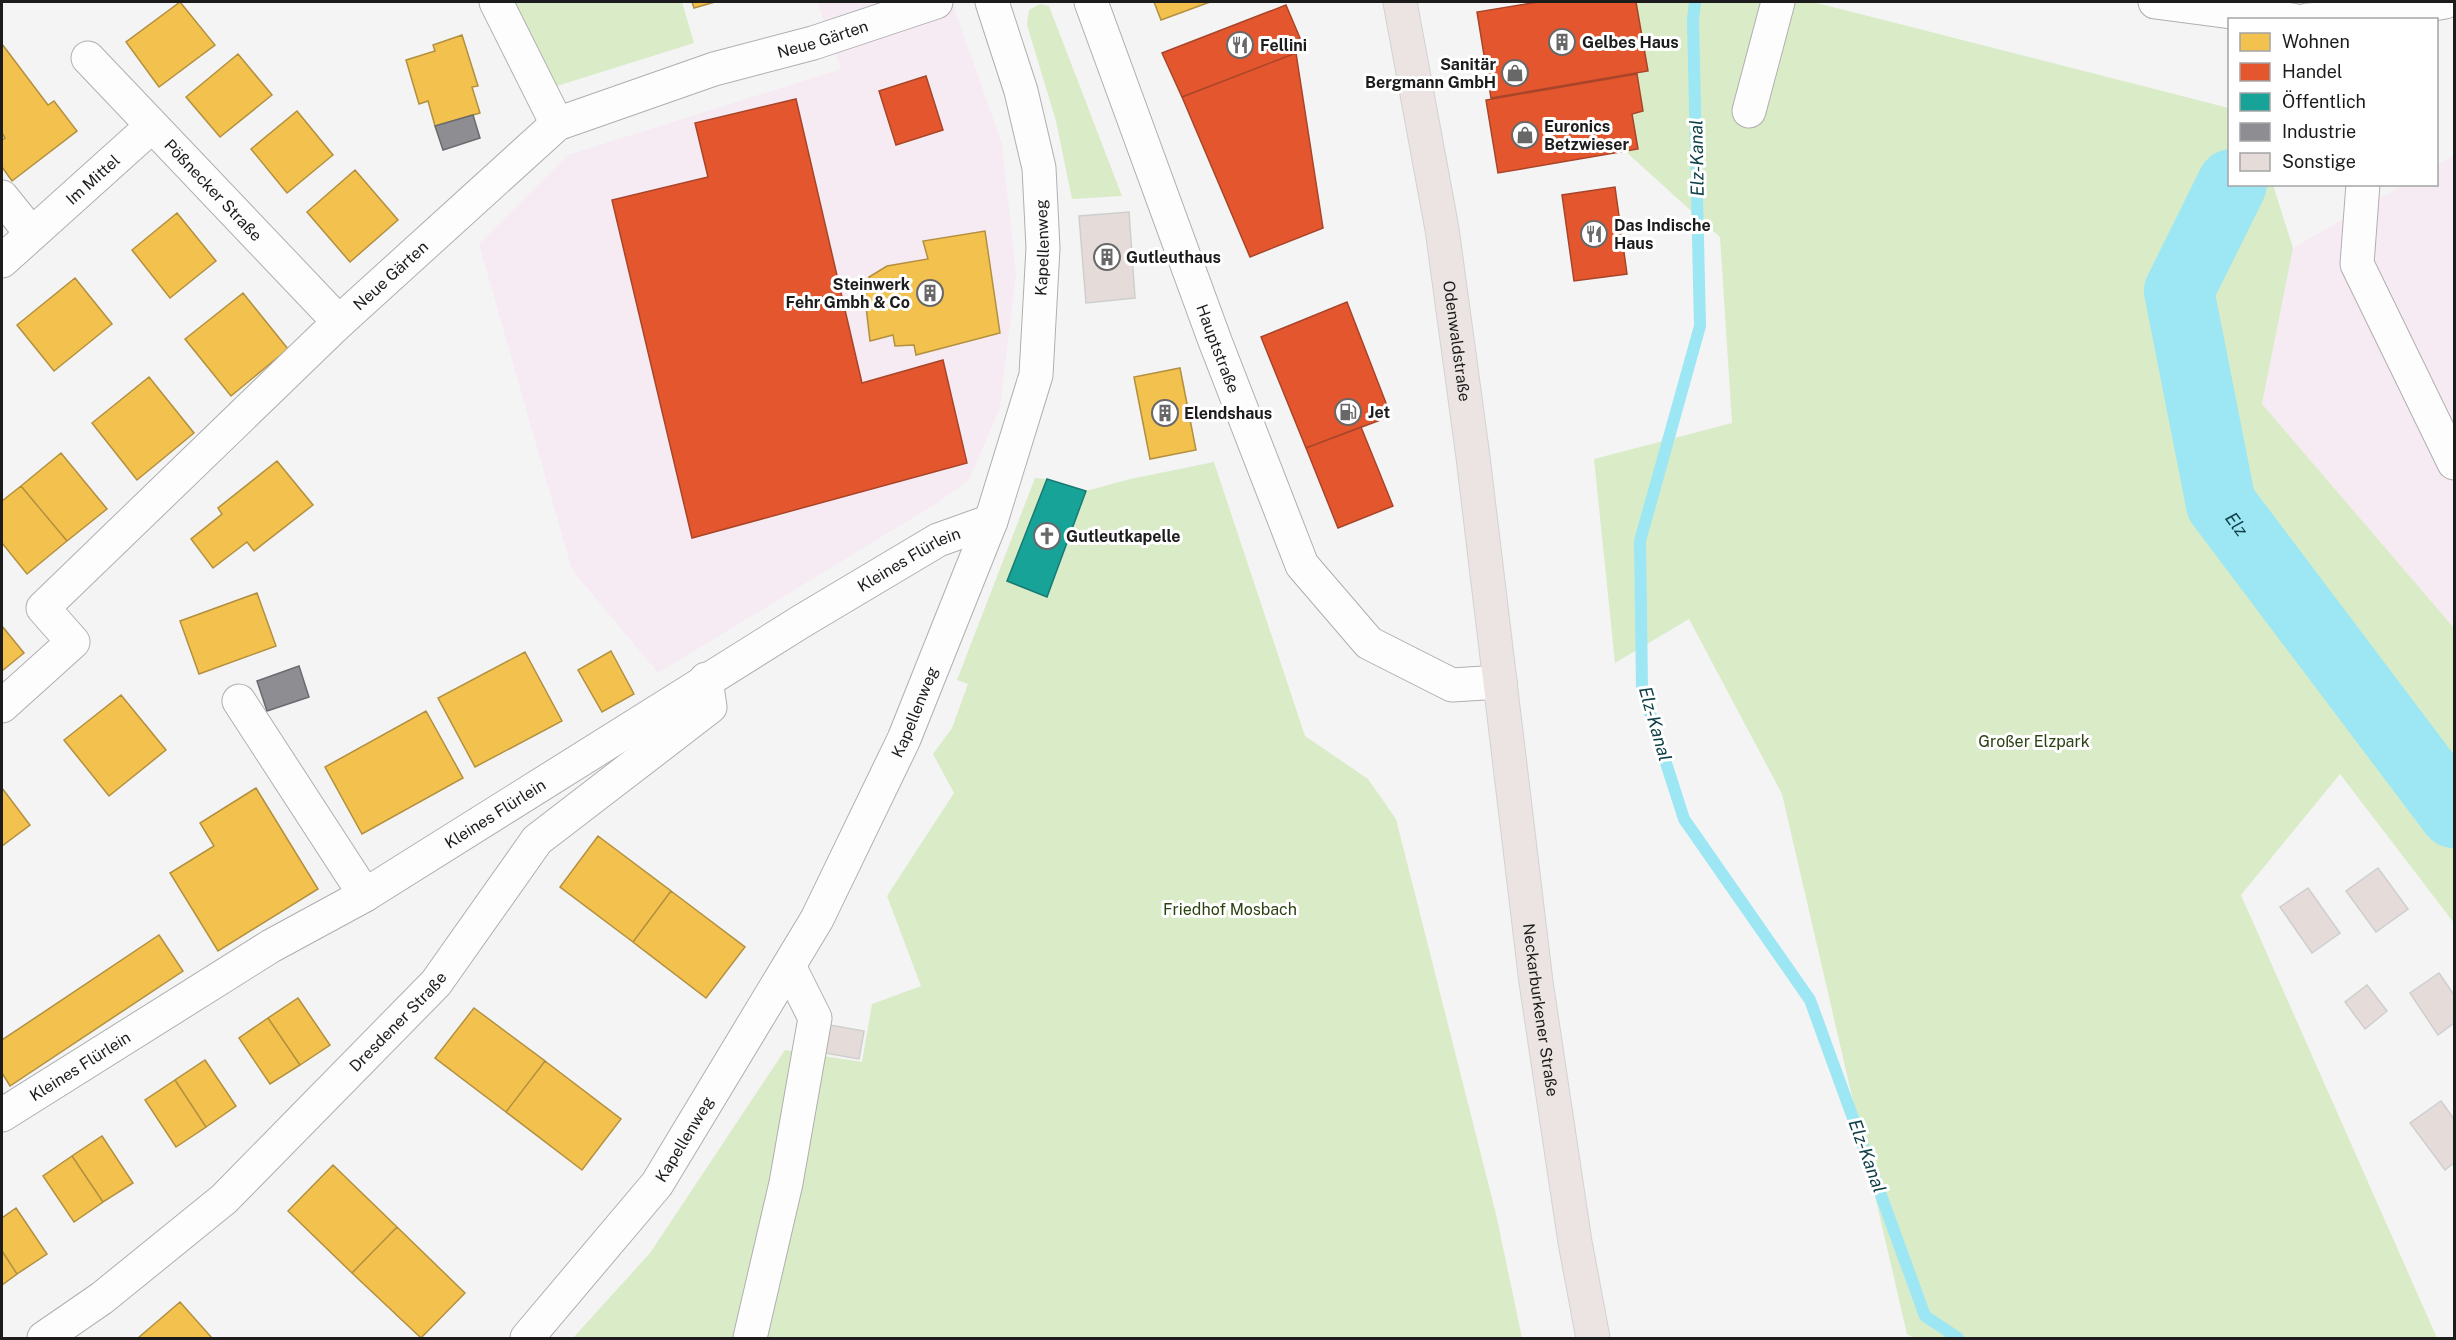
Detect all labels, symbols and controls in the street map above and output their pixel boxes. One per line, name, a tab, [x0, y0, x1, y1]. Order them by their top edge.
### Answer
street label: Neue Gärten	[775, 16, 871, 62]
legend	[2228, 18, 2438, 186]
building icon: Gelbes Haus	[1547, 27, 1577, 57]
restaurant icon: Fellini	[1225, 30, 1255, 60]
text: Wohnen	[2282, 31, 2350, 52]
place label: Gelbes Haus	[1582, 33, 1679, 52]
place label: Fellini	[1260, 36, 1307, 55]
place label: Sanitär Bergmann GmbH	[1365, 55, 1496, 92]
shop icon: Sanitär Bergmann GmbH	[1500, 58, 1530, 88]
text: Handel	[2282, 61, 2342, 82]
text: Öffentlich	[2282, 90, 2366, 112]
place label: Euronics Betzwieser	[1544, 117, 1629, 154]
shop icon: Euronics Betzwieser	[1510, 120, 1540, 150]
water label: Elz-Kanal	[1685, 120, 1708, 196]
text: Industrie	[2282, 121, 2356, 142]
street label: Pößnecker Straße	[160, 135, 266, 245]
street label: Im Mittel	[62, 151, 124, 209]
text: Sonstige	[2282, 151, 2356, 172]
street label: Kapellenweg	[1031, 199, 1053, 297]
place label: Das Indische Haus	[1614, 216, 1711, 253]
restaurant icon: Das Indische Haus	[1579, 219, 1609, 249]
street label: Neue Gärten	[350, 237, 432, 314]
building icon: Gutleuthaus	[1092, 242, 1122, 272]
place label: Gutleuthaus	[1126, 248, 1221, 267]
place label: Steinwerk Fehr Gmbh & Co	[785, 275, 910, 312]
building icon: Steinwerk Fehr Gmbh & Co	[915, 278, 945, 308]
street label: Odenwaldstraße	[1439, 280, 1474, 403]
street label: Hauptstraße	[1192, 302, 1243, 396]
fuel station icon: Jet	[1333, 397, 1363, 427]
building icon: Elendshaus	[1150, 398, 1180, 428]
place label: Jet	[1368, 403, 1390, 422]
place label: Elendshaus	[1184, 404, 1272, 423]
water label: Elz	[2221, 508, 2253, 541]
church icon: Gutleutkapelle	[1032, 521, 1062, 551]
street label: Kleines Flürlein	[854, 524, 963, 596]
place label: Gutleutkapelle	[1066, 527, 1181, 546]
street label: Kapellenweg	[887, 664, 942, 761]
water label: Elz-Kanal	[1635, 684, 1676, 764]
park label: Großer Elzpark	[1978, 732, 2090, 751]
street label: Kleines Flürlein	[441, 775, 549, 853]
park label: Friedhof Mosbach	[1163, 900, 1297, 919]
street label: Neckarburkener Straße	[1519, 922, 1562, 1098]
street label: Dresdener Straße	[346, 968, 451, 1076]
street label: Kleines Flürlein	[26, 1028, 134, 1105]
street label: Kapellenweg	[651, 1093, 718, 1186]
water label: Elz-Kanal	[1845, 1116, 1890, 1195]

